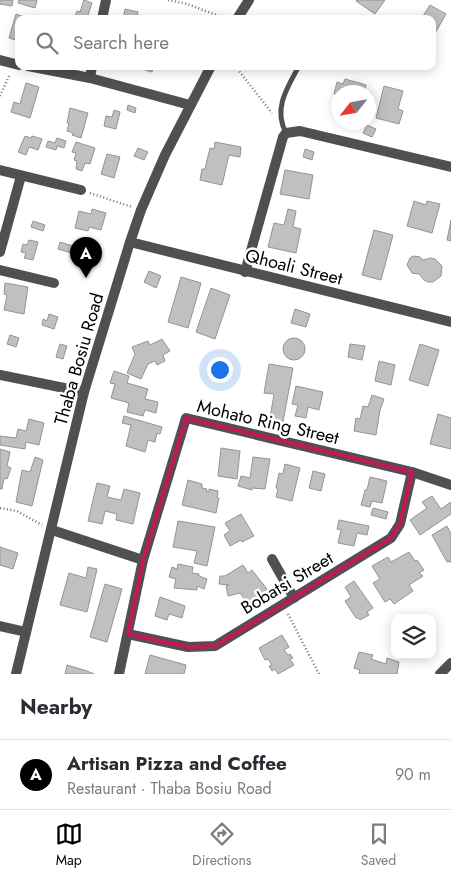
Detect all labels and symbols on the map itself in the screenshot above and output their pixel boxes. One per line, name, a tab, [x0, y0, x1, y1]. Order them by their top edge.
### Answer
north arrow	[331, 85, 376, 130]
pin: A	[70, 237, 102, 278]
street label: Qhoali Street	[243, 242, 346, 292]
street label: Thaba Bosiu Road	[48, 290, 110, 428]
your location	[207, 357, 233, 383]
street label: Mohato Ring Street	[194, 393, 342, 451]
street label: Bobatsi Street	[236, 545, 339, 621]

